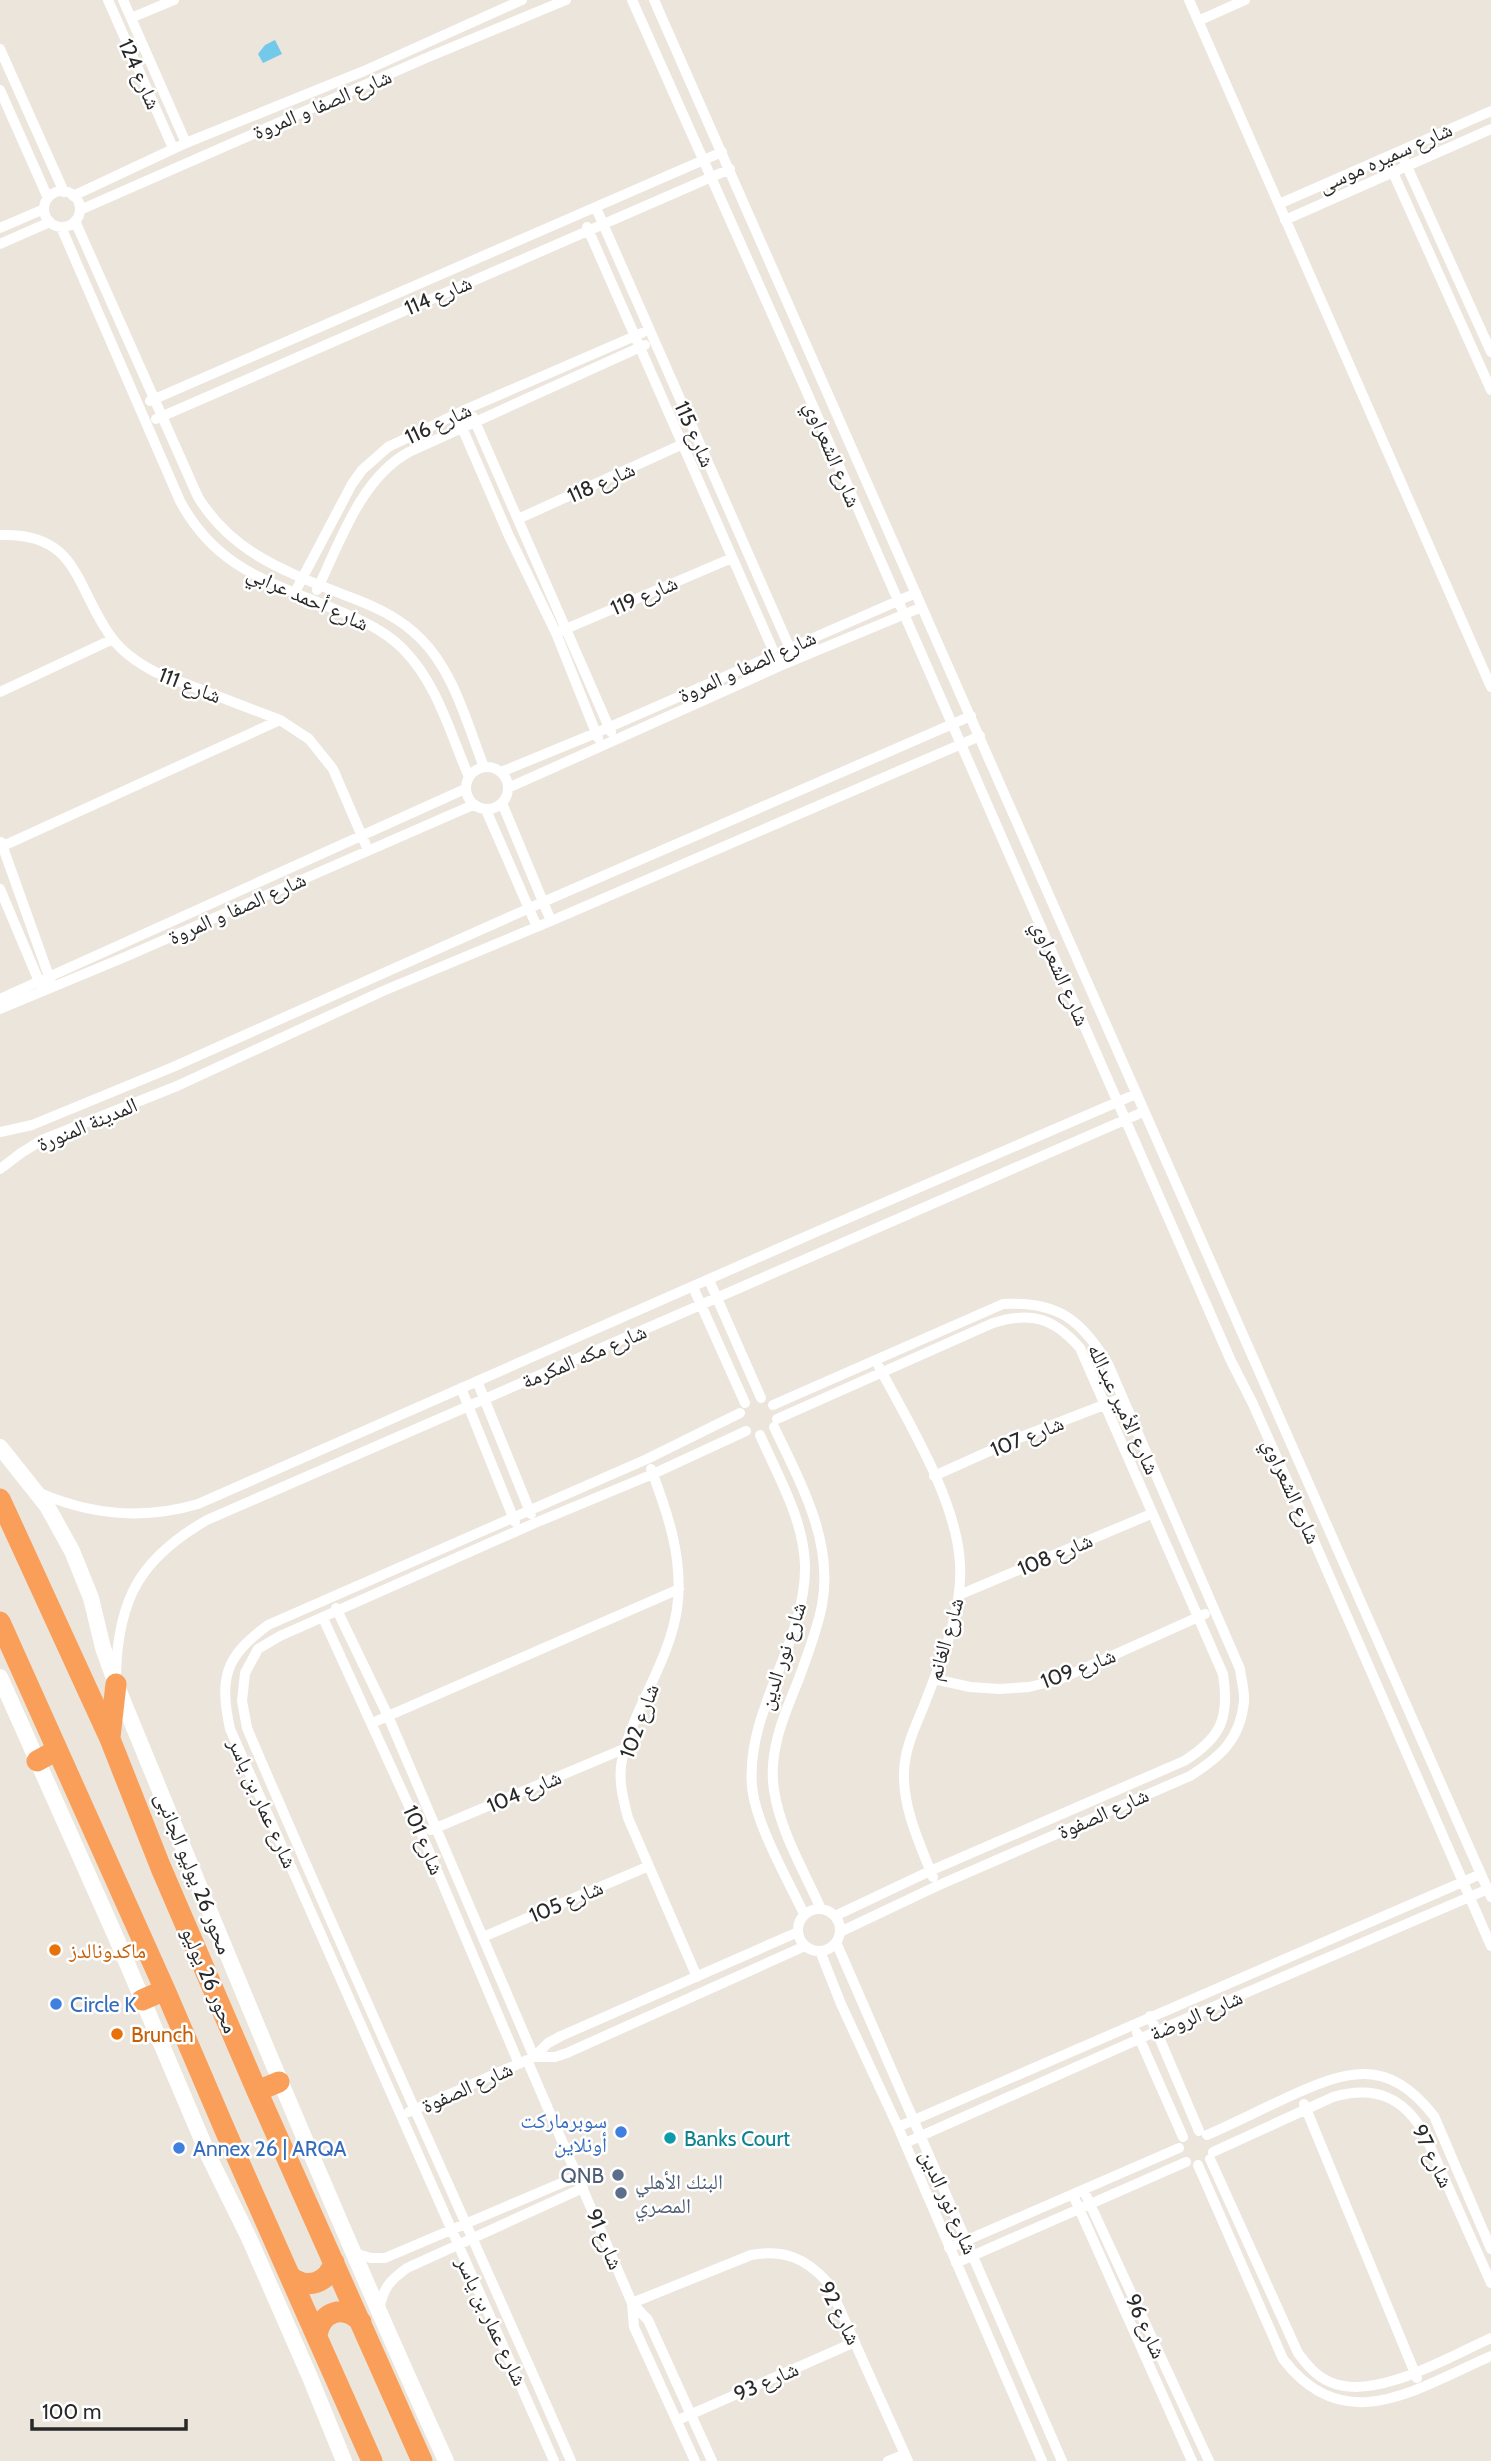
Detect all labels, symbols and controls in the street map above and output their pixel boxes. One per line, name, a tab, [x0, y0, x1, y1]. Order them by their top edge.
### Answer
street label: شارع 124	[112, 35, 167, 114]
street label: شارع الصفا و المروة	[249, 64, 395, 145]
street label: شارع سميره موسى	[1314, 116, 1456, 199]
street label: شارع 114	[401, 270, 476, 321]
street label: شارع 116	[401, 397, 476, 450]
street label: شارع 115	[668, 397, 721, 471]
street label: شارع الشعراوي	[795, 397, 867, 513]
street label: شارع 118	[563, 456, 639, 509]
street label: شارع أحمد عرابي	[241, 560, 373, 640]
street label: شارع 119	[607, 570, 682, 621]
street label: شارع الصفا و المروة	[674, 624, 820, 708]
street label: شارع 111	[155, 662, 225, 709]
street label: شارع الصفا و المروة	[164, 866, 310, 950]
street label: شارع الشعراوي	[1023, 916, 1095, 1031]
street label: المدينة المنورة	[33, 1092, 141, 1156]
street label: شارع مكه المكرمة	[518, 1318, 651, 1394]
street label: شارع الأمير عبدالله	[1082, 1340, 1165, 1479]
street label: شارع 107	[987, 1410, 1068, 1463]
street label: شارع الشعراوي	[1254, 1434, 1326, 1549]
street label: شارع 108	[1014, 1527, 1097, 1582]
street label: شارع الغانم	[921, 1595, 971, 1684]
street label: شارع نور الدين	[753, 1599, 812, 1713]
street label: شارع 109	[1037, 1642, 1119, 1695]
street label: شارع 102	[614, 1680, 665, 1762]
street label: شارع عمار بن ياسر	[222, 1733, 303, 1872]
street label: شارع 104	[483, 1764, 565, 1819]
street label: شارع الصفوة	[1054, 1782, 1153, 1845]
street label: محور 26 يوليو الجانبى	[149, 1788, 238, 1958]
street label: شارع 101	[397, 1802, 450, 1879]
street label: شارع 105	[525, 1874, 607, 1929]
street label: محور 26 يوليو	[176, 1923, 244, 2037]
place label: ماكدونالدز	[68, 1938, 146, 1963]
marker: ماكدونالدز	[47, 1942, 63, 1958]
street label: شارع الروضة	[1146, 1984, 1247, 2047]
place label: Circle K	[70, 1992, 136, 2017]
marker: Circle K	[48, 1996, 64, 2012]
place label: Brunch	[131, 2022, 194, 2047]
marker: Brunch	[109, 2026, 125, 2042]
street label: شارع الصفوة	[418, 2056, 517, 2119]
place label: سوبرماركت أونلاين	[520, 2108, 607, 2158]
street label: شارع 97	[1406, 2120, 1459, 2192]
marker: سوبرماركت أونلاين	[613, 2124, 629, 2140]
place label: Banks Court	[684, 2126, 790, 2151]
marker: Banks Court	[662, 2130, 678, 2146]
place label: Annex 26 | ARQA	[193, 2136, 346, 2161]
marker: Annex 26 | ARQA	[171, 2140, 187, 2156]
street label: شارع نور الدين	[914, 2146, 983, 2259]
place label: QNB	[561, 2163, 604, 2188]
marker: QNB	[610, 2167, 626, 2183]
place label: البنك الأهلي المصري	[635, 2169, 723, 2222]
marker: البنك الأهلي المصري	[613, 2185, 629, 2201]
street label: شارع 91	[580, 2205, 629, 2273]
street label: شارع عمار بن ياسر	[450, 2252, 533, 2390]
street label: شارع 92	[813, 2277, 866, 2349]
street label: شارع 96	[1119, 2290, 1172, 2363]
street label: شارع 93	[730, 2356, 803, 2407]
scale bar	[32, 2388, 186, 2432]
text: 100 m	[42, 2399, 101, 2424]

